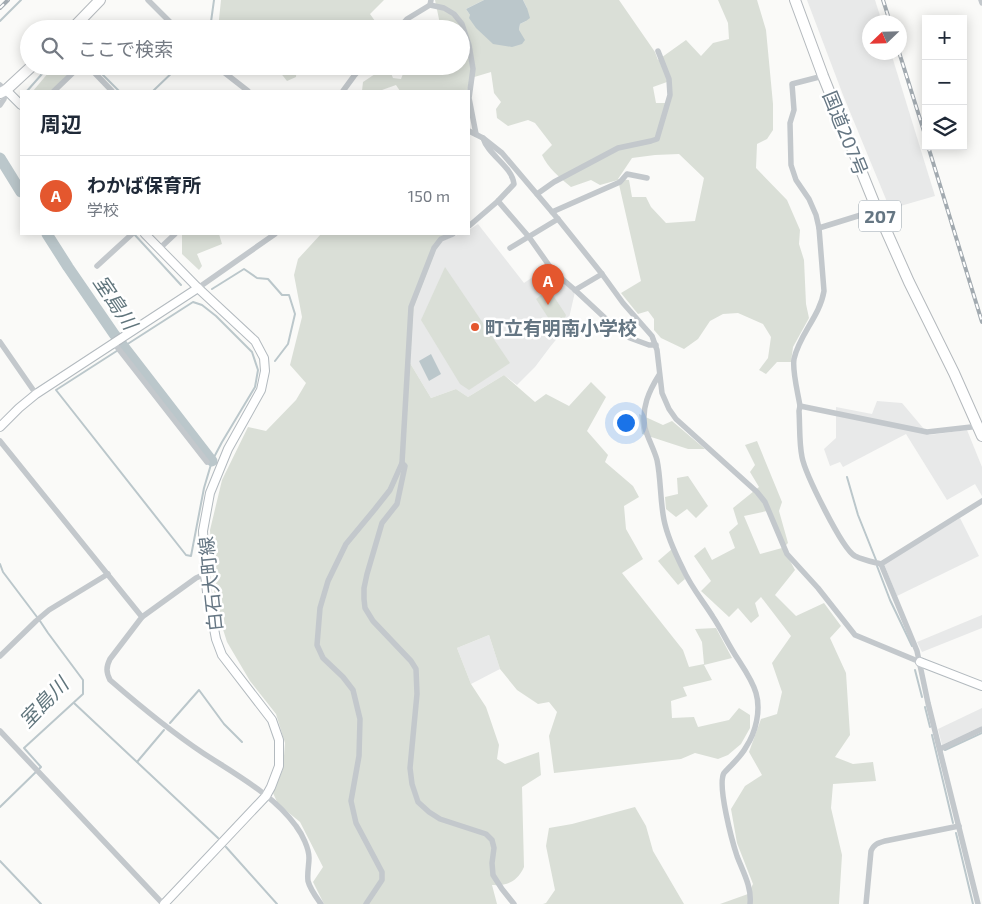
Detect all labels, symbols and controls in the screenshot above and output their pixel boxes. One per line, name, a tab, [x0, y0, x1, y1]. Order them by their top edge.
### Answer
north arrow	[862, 15, 907, 60]
map controls	[922, 15, 967, 150]
button: +	[922, 15, 967, 60]
search box	[20, 20, 470, 75]
icon: search	[38, 34, 66, 62]
text: ここで検索	[78, 37, 173, 60]
button: −	[922, 60, 967, 105]
street label: 国道207号	[819, 87, 873, 179]
button: layers	[922, 105, 967, 150]
text: 周辺	[40, 111, 82, 136]
text: わかば保育所	[87, 173, 201, 196]
text: A	[51, 186, 61, 205]
text: 150 m	[408, 186, 450, 205]
text: 学校	[87, 200, 119, 219]
road number: 207	[859, 200, 901, 232]
pin: A	[532, 264, 564, 305]
water label: 室島川	[89, 270, 144, 335]
place label: 町立有明南小学校	[485, 316, 637, 339]
marker: 町立有明南小学校	[469, 321, 481, 333]
your location	[613, 410, 639, 436]
street label: 白石大町線	[194, 536, 226, 632]
water label: 室島川	[14, 671, 74, 732]

